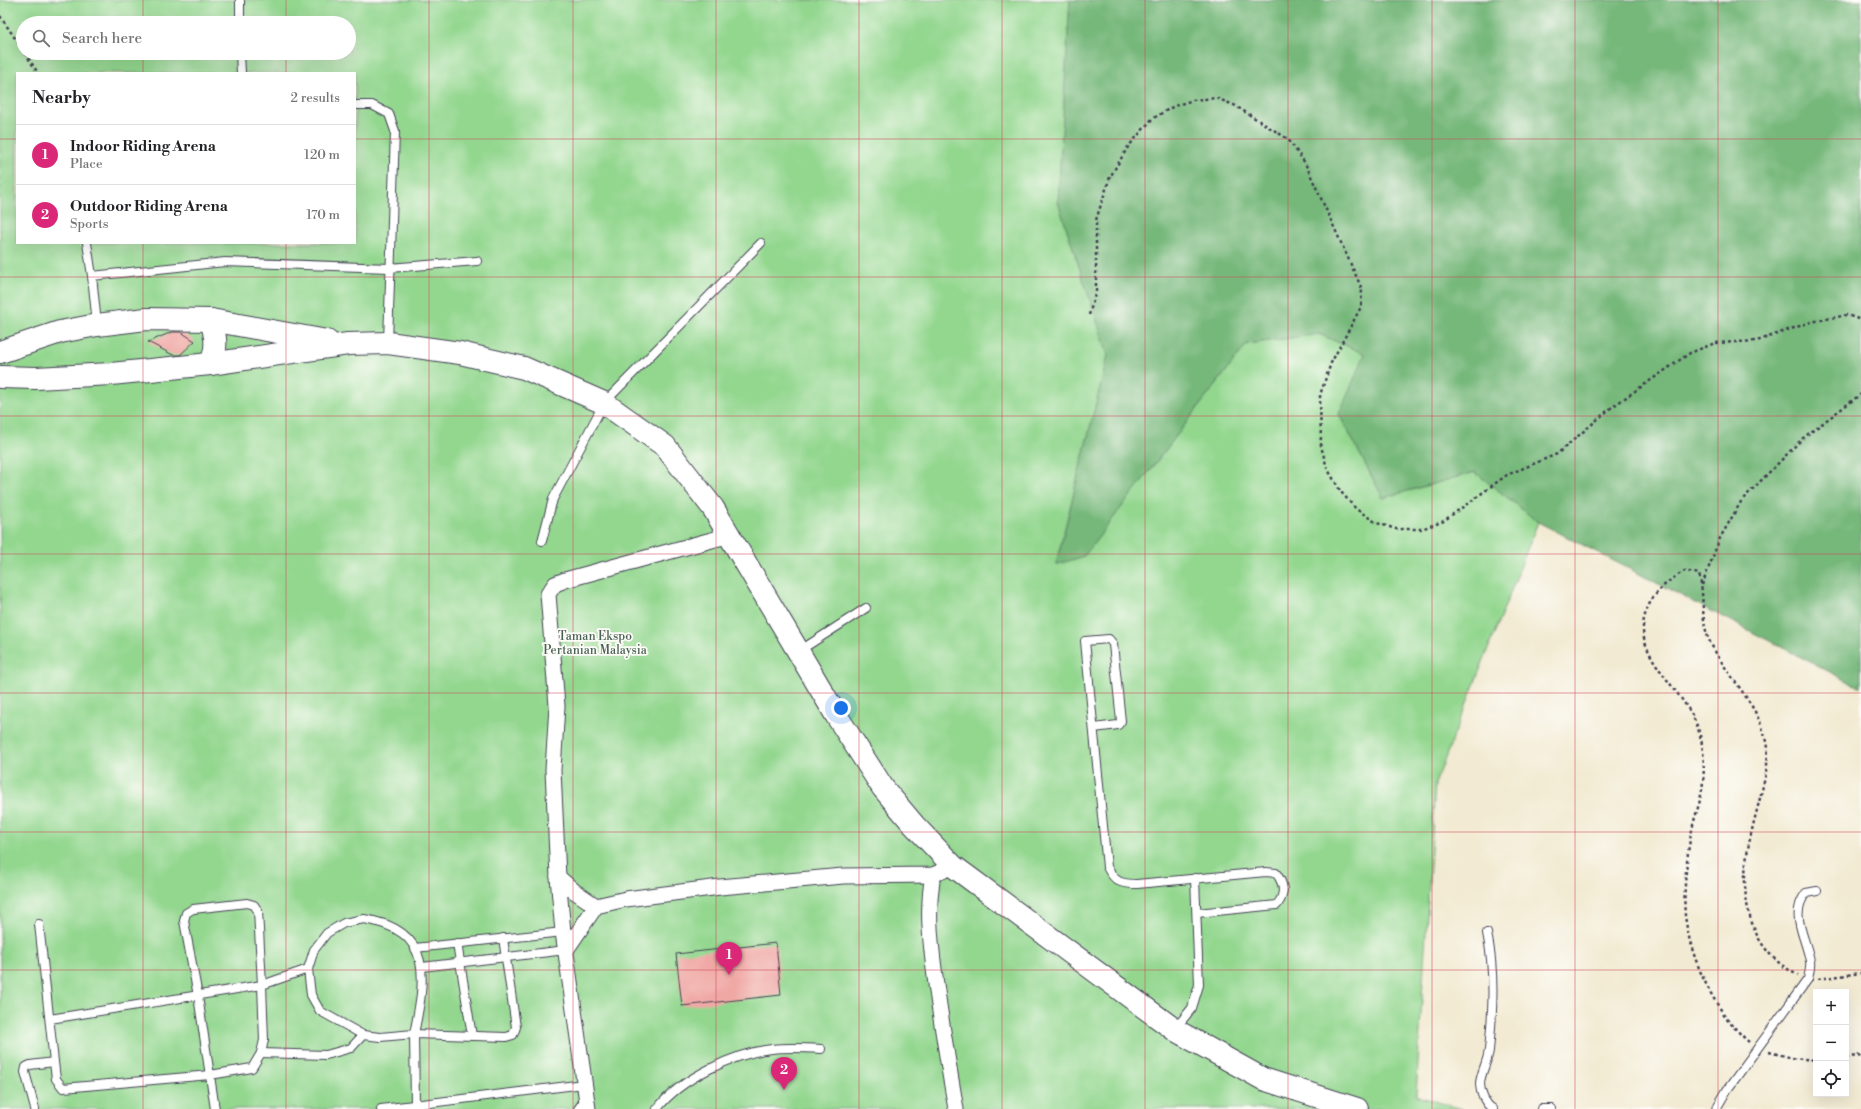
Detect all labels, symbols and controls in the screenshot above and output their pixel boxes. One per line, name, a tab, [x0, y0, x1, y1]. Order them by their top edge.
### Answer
search box	[16, 16, 356, 60]
icon: search	[30, 27, 52, 49]
text: Search here	[62, 29, 142, 48]
text: Nearby	[32, 87, 91, 109]
text: 2 results	[291, 90, 340, 106]
text: Indoor Riding Arena	[70, 137, 216, 156]
text: 1	[42, 147, 48, 163]
text: 120 m	[304, 147, 340, 163]
text: Place	[70, 156, 102, 172]
text: Outdoor Riding Arena	[70, 197, 228, 216]
text: 2	[41, 207, 49, 223]
text: 170 m	[306, 207, 340, 223]
text: Sports	[70, 216, 109, 232]
park label: Taman Ekspo Pertanian Malaysia	[543, 629, 648, 658]
your location	[831, 698, 851, 718]
pin: 1	[716, 942, 742, 975]
map controls	[1813, 989, 1849, 1097]
button: +	[1813, 989, 1849, 1025]
button: −	[1813, 1025, 1849, 1061]
pin: 2	[771, 1057, 797, 1090]
button: locate	[1813, 1061, 1849, 1097]

